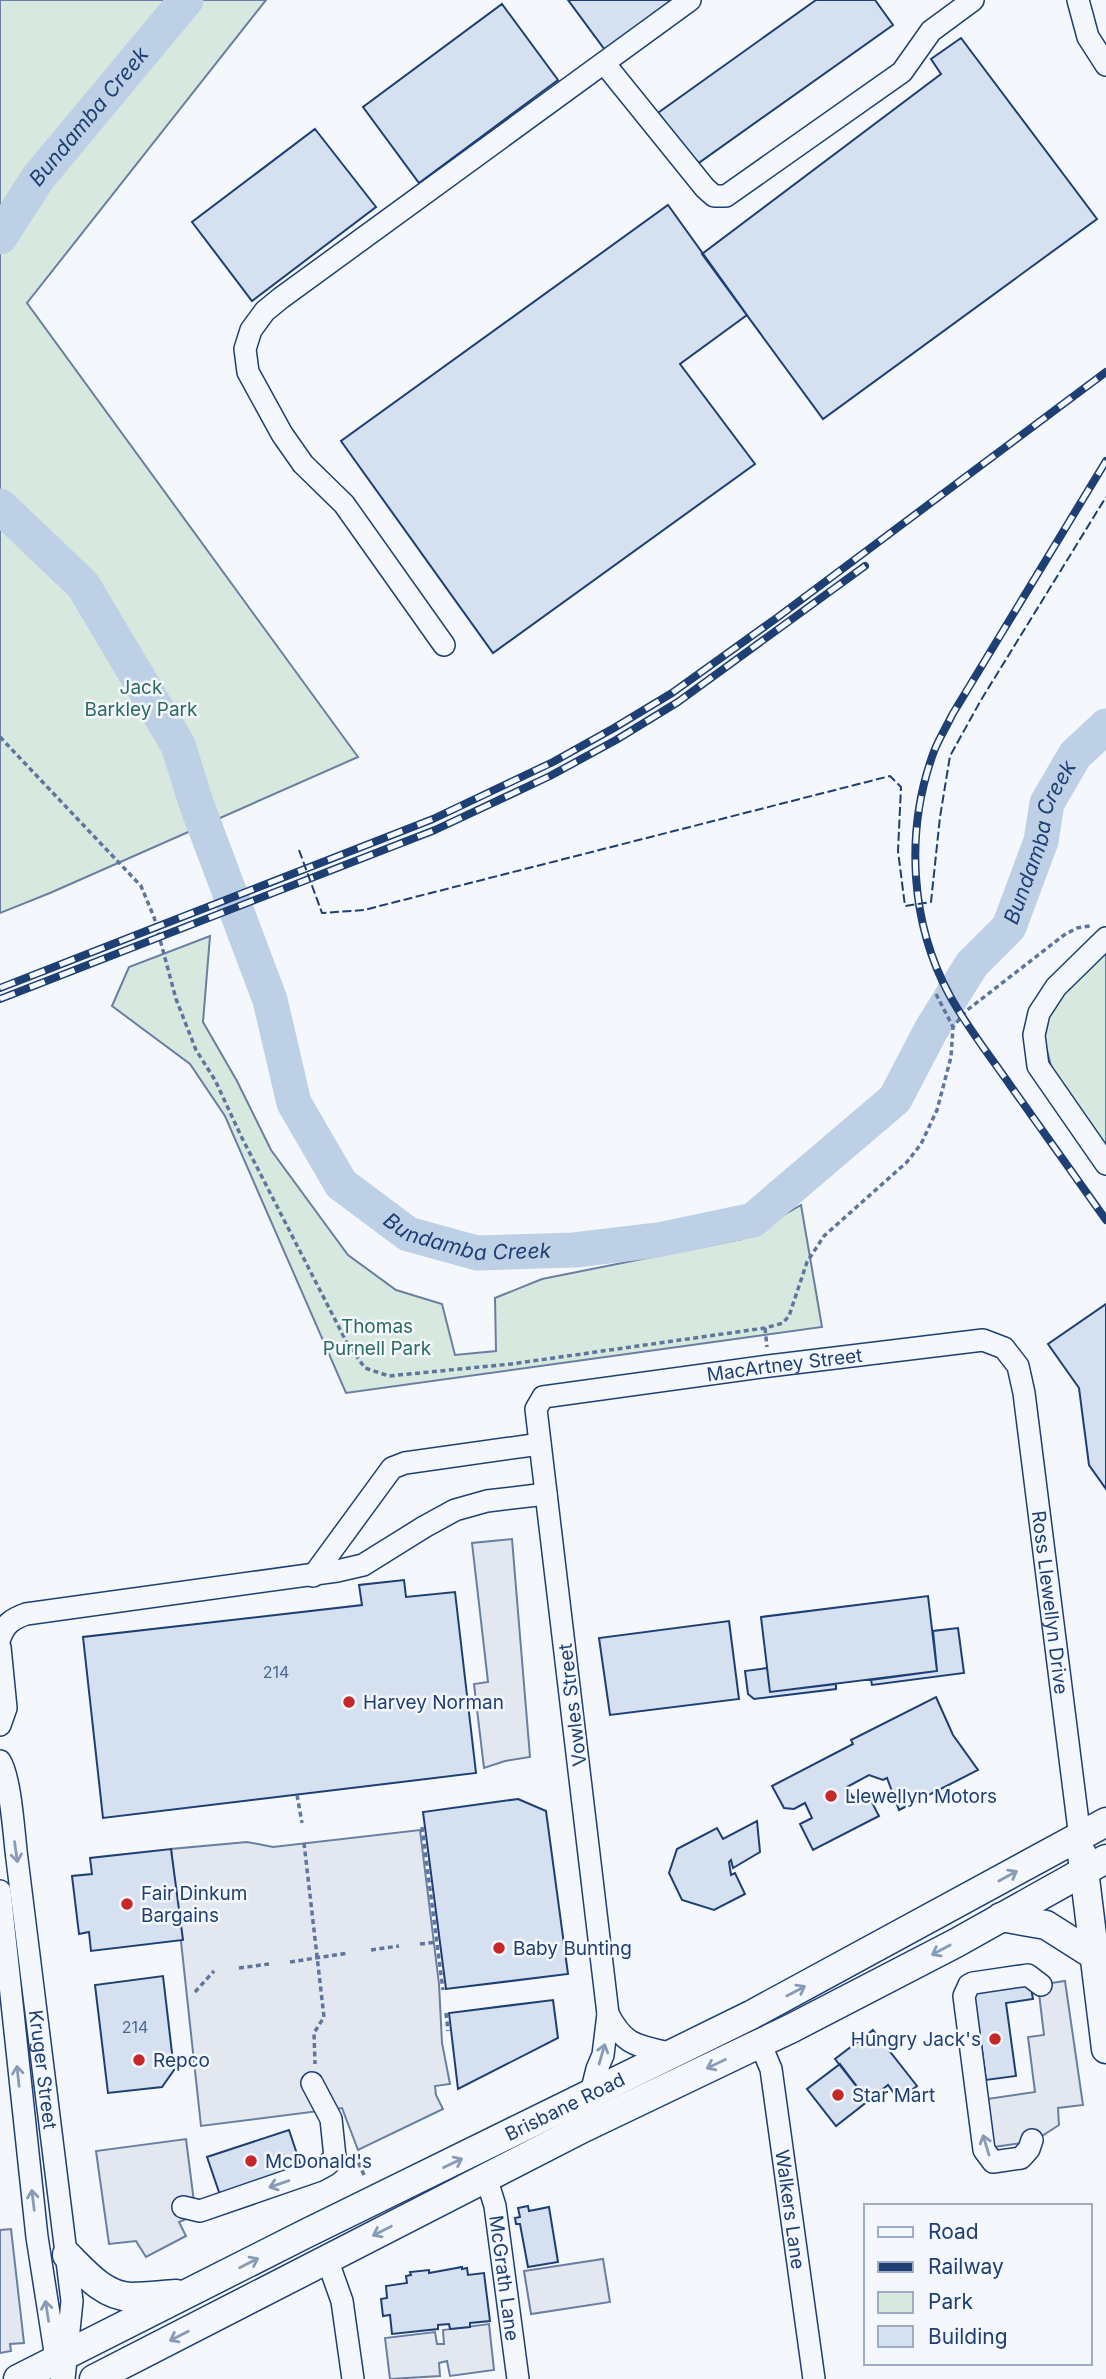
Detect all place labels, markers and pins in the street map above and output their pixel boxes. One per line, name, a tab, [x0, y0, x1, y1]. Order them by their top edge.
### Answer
place label: Harvey Norman	[363, 1691, 504, 1714]
marker: Harvey Norman	[341, 1694, 357, 1710]
place label: Llewellyn Motors	[845, 1785, 997, 1808]
marker: Llewellyn Motors	[823, 1788, 839, 1804]
place label: Fair Dinkum Bargains	[141, 1882, 247, 1927]
marker: Fair Dinkum Bargains	[119, 1896, 135, 1912]
place label: Baby Bunting	[513, 1937, 632, 1960]
marker: Baby Bunting	[491, 1940, 507, 1956]
place label: Hungry Jack's	[851, 2028, 981, 2051]
marker: Hungry Jack's	[987, 2031, 1003, 2047]
place label: Repco	[153, 2049, 210, 2072]
marker: Repco	[131, 2052, 147, 2068]
place label: Star Mart	[852, 2084, 935, 2107]
marker: Star Mart	[830, 2087, 846, 2103]
place label: McDonald's	[265, 2150, 372, 2173]
marker: McDonald's	[243, 2153, 259, 2169]

